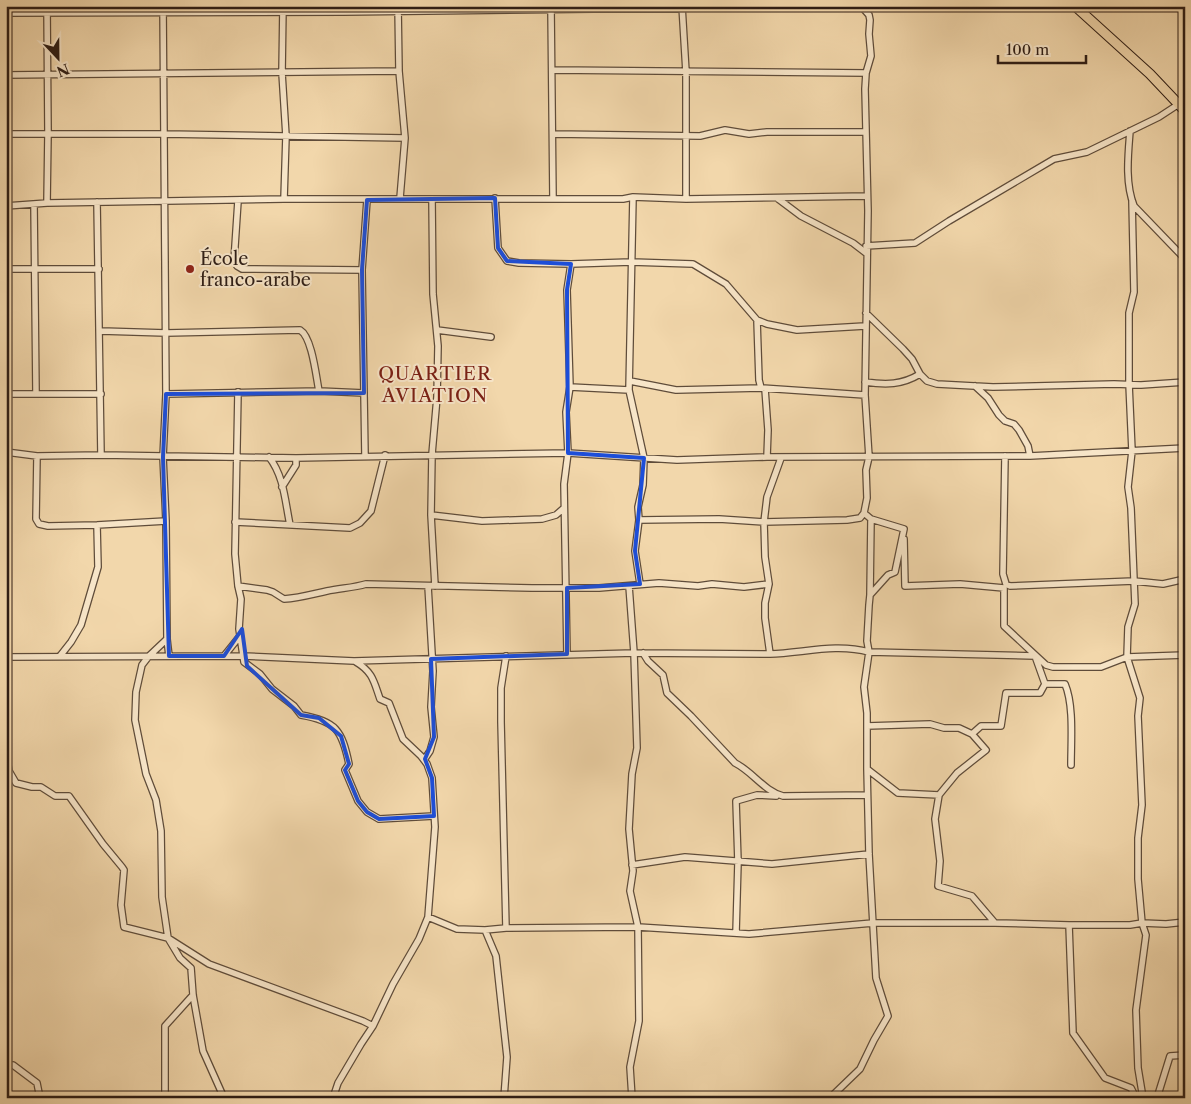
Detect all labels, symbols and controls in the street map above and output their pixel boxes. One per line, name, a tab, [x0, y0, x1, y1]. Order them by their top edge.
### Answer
north arrow	[32, 32, 82, 82]
scale bar	[998, 32, 1086, 64]
text: 100 m	[1006, 40, 1049, 59]
text: N	[54, 59, 72, 81]
place label: École franco-arabe	[200, 247, 311, 291]
marker: École franco-arabe	[184, 263, 196, 275]
district label: QUARTIER AVIATION	[378, 362, 492, 407]

